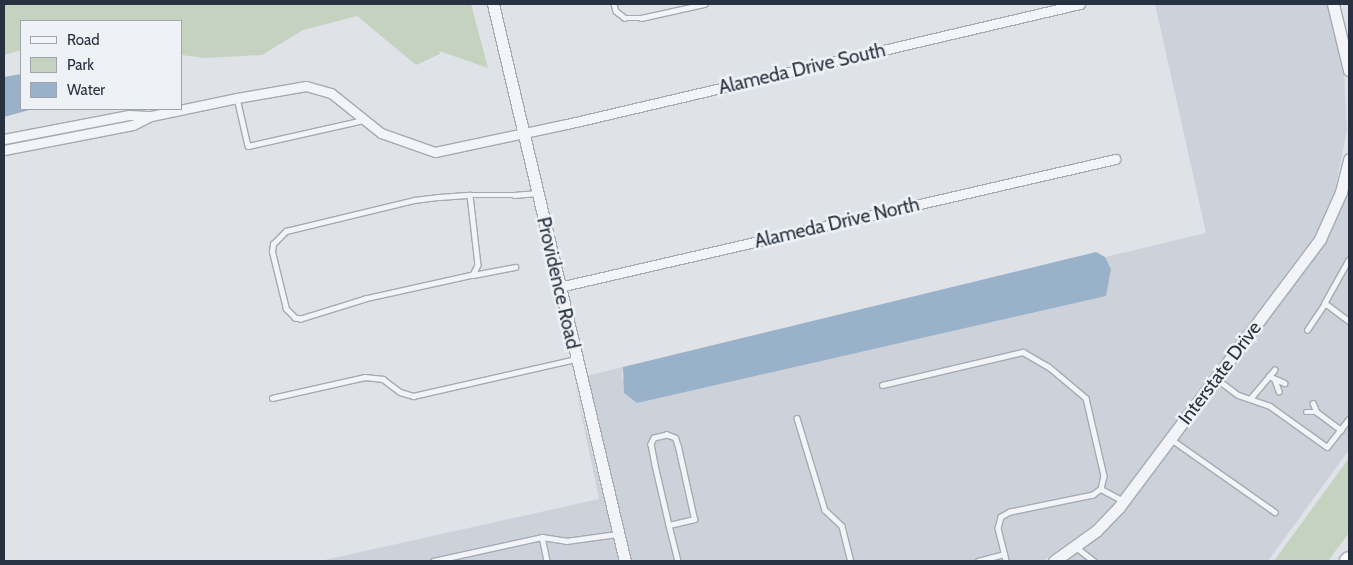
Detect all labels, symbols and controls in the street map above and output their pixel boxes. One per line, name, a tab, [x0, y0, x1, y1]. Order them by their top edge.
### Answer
legend	[20, 20, 182, 110]
text: Road	[67, 31, 100, 49]
street label: Alameda Drive South	[716, 39, 888, 99]
text: Park	[67, 56, 94, 74]
text: Water	[67, 81, 105, 99]
street label: Alameda Drive North	[752, 193, 922, 253]
street label: Providence Road	[532, 215, 584, 351]
street label: Interstate Drive	[1174, 317, 1266, 429]

